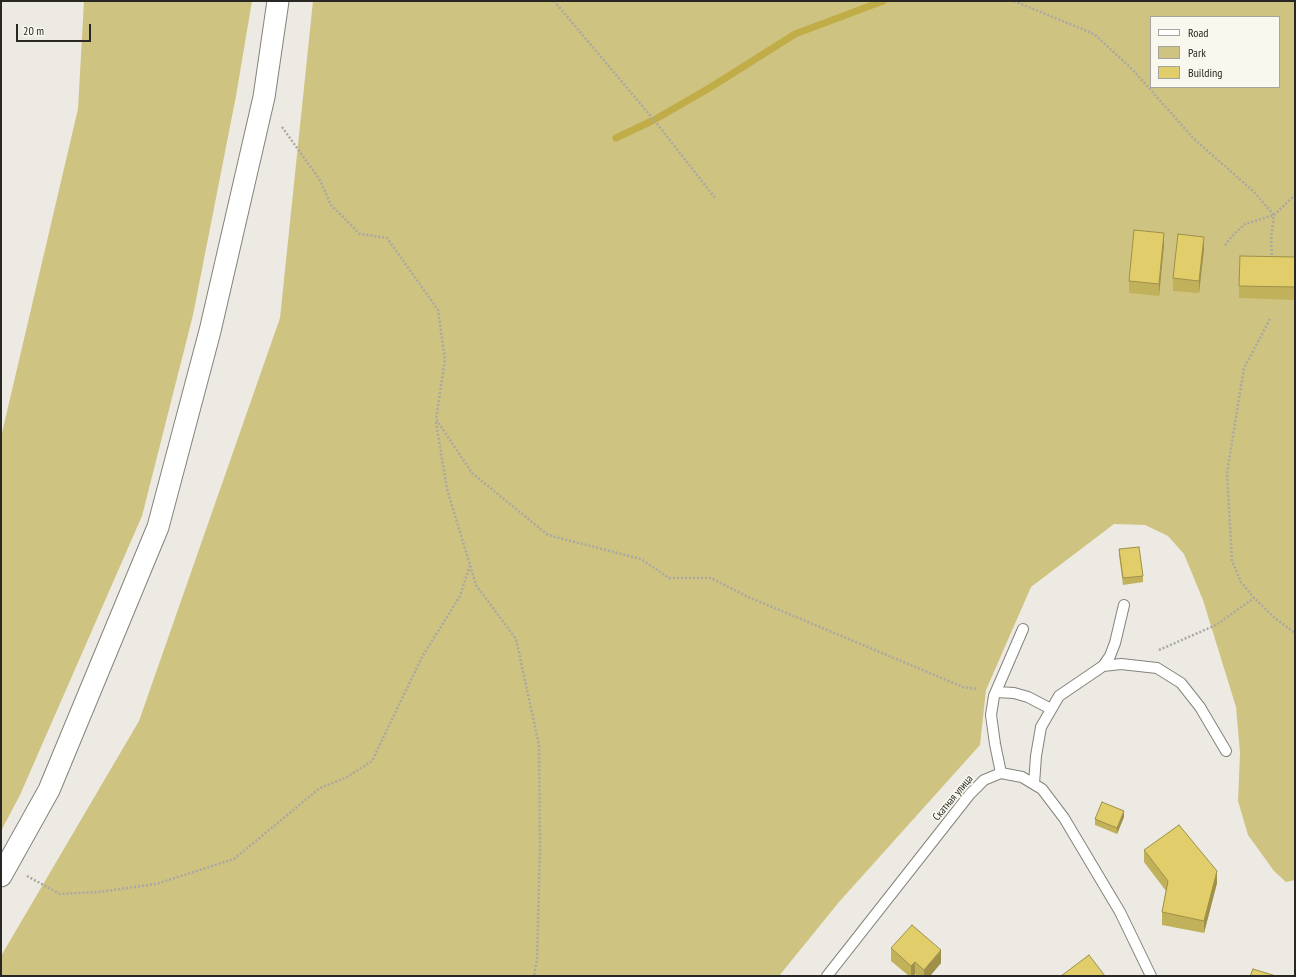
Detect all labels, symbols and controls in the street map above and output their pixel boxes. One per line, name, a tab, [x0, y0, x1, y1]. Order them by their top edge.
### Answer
scale bar	[18, 16, 93, 42]
legend	[1150, 16, 1280, 88]
text: 20 m	[23, 23, 44, 38]
text: Road	[1188, 25, 1208, 40]
text: Park	[1188, 45, 1206, 60]
text: Building	[1188, 65, 1223, 80]
street label: Скатная улица	[930, 772, 976, 824]

